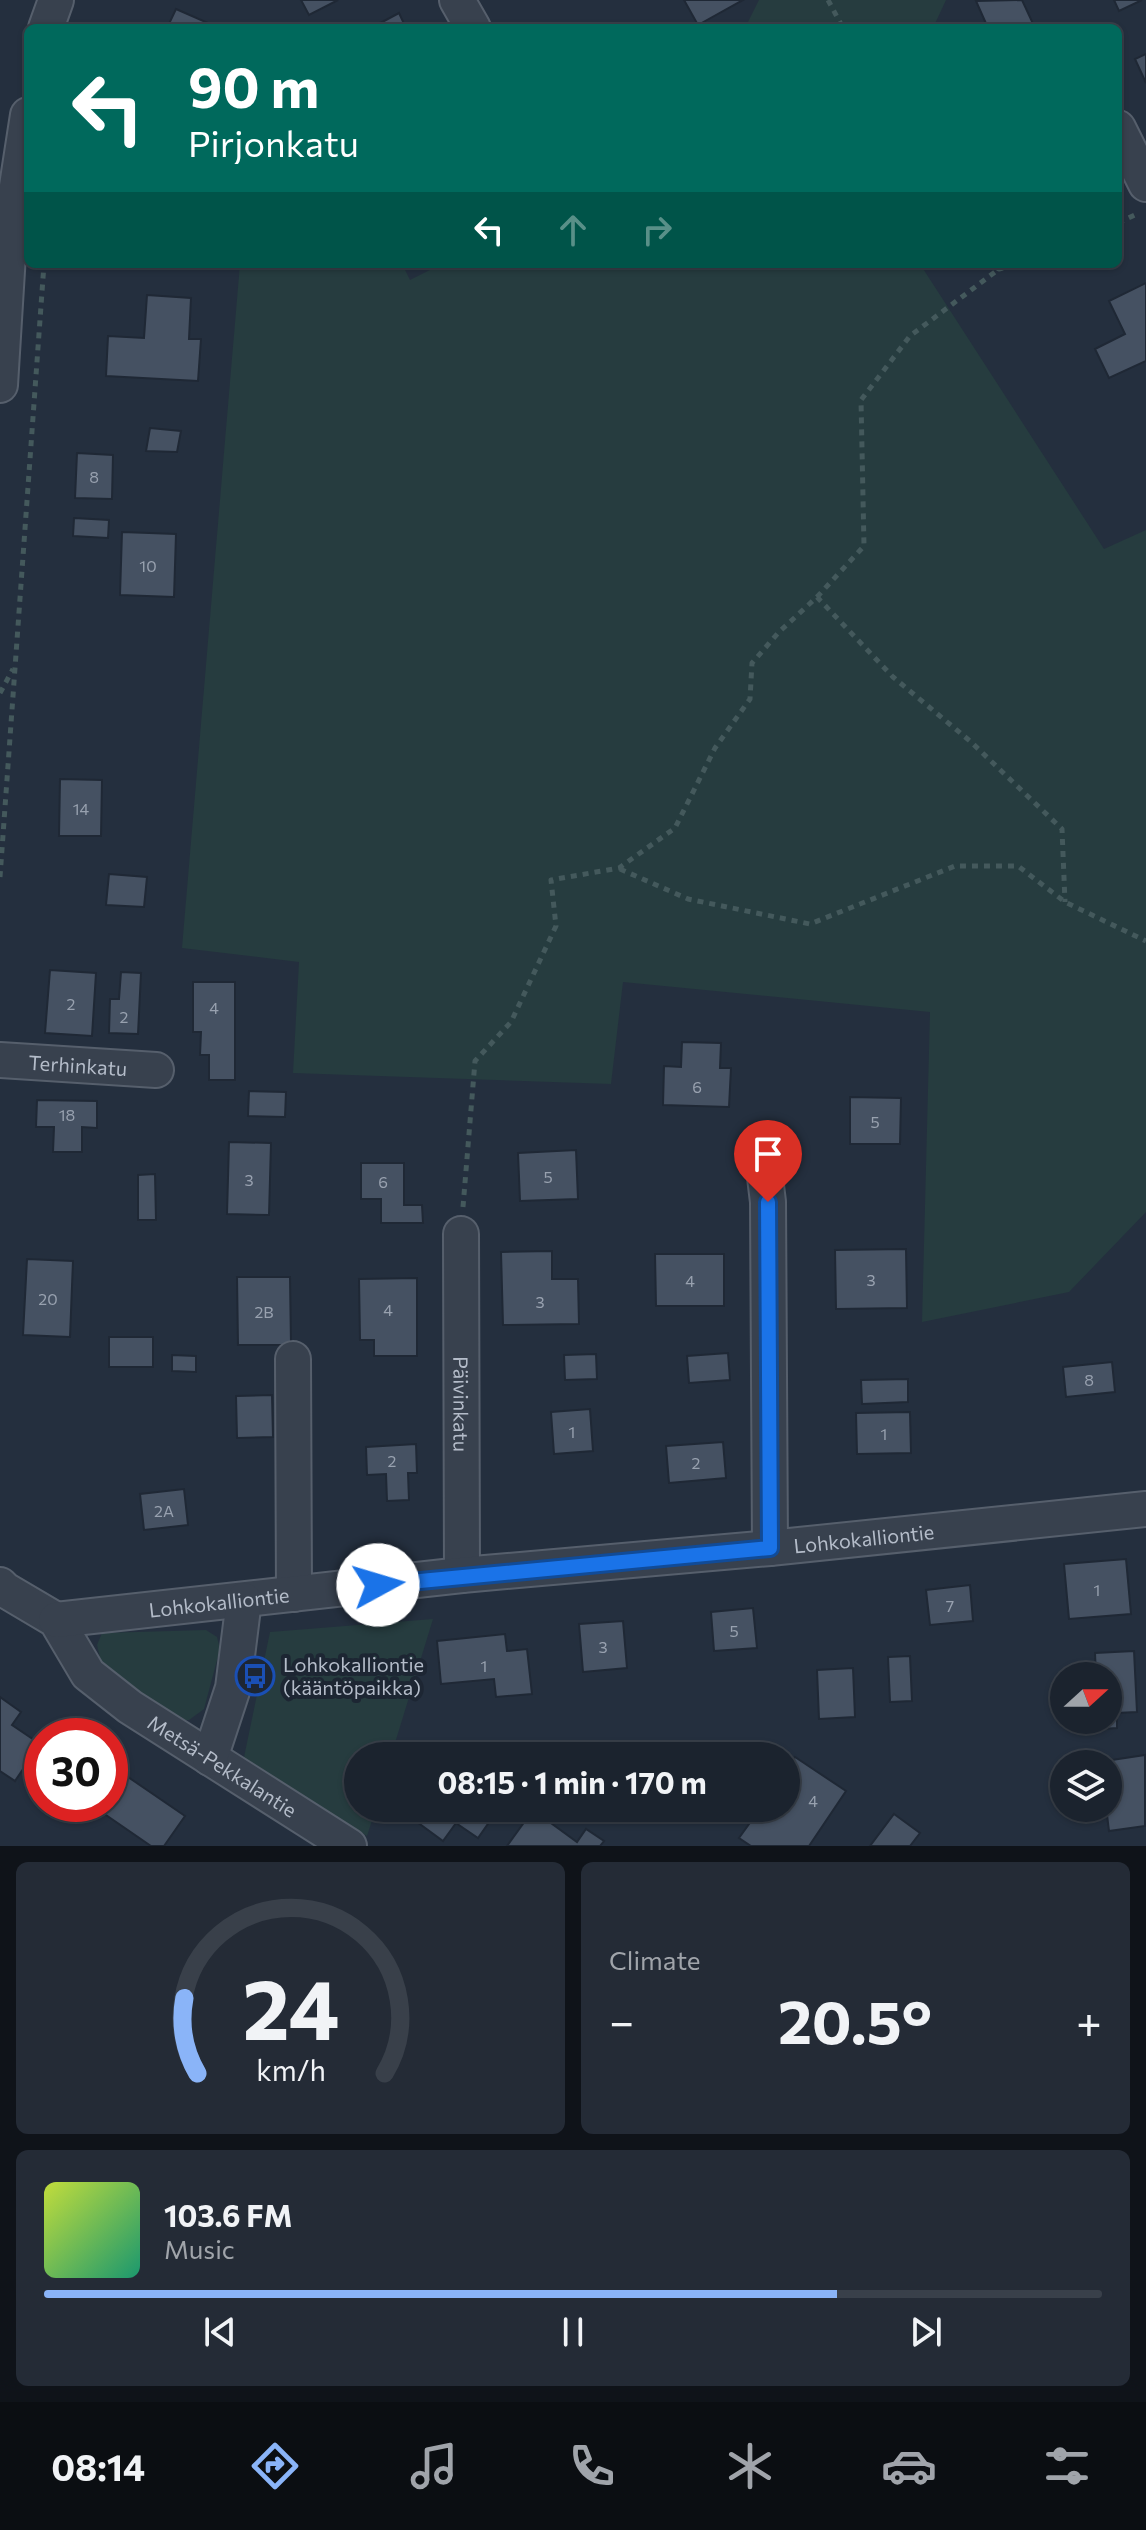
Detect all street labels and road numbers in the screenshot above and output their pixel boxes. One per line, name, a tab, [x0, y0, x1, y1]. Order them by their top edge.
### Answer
street label: Terhinkatu	[28, 1050, 128, 1080]
street label: Päivinkatu	[449, 1356, 474, 1452]
street label: Lohkokalliontie	[792, 1519, 935, 1557]
street label: Lohkokalliontie	[148, 1582, 290, 1622]
street label: Metsä-Pekkalantie	[144, 1710, 301, 1822]

